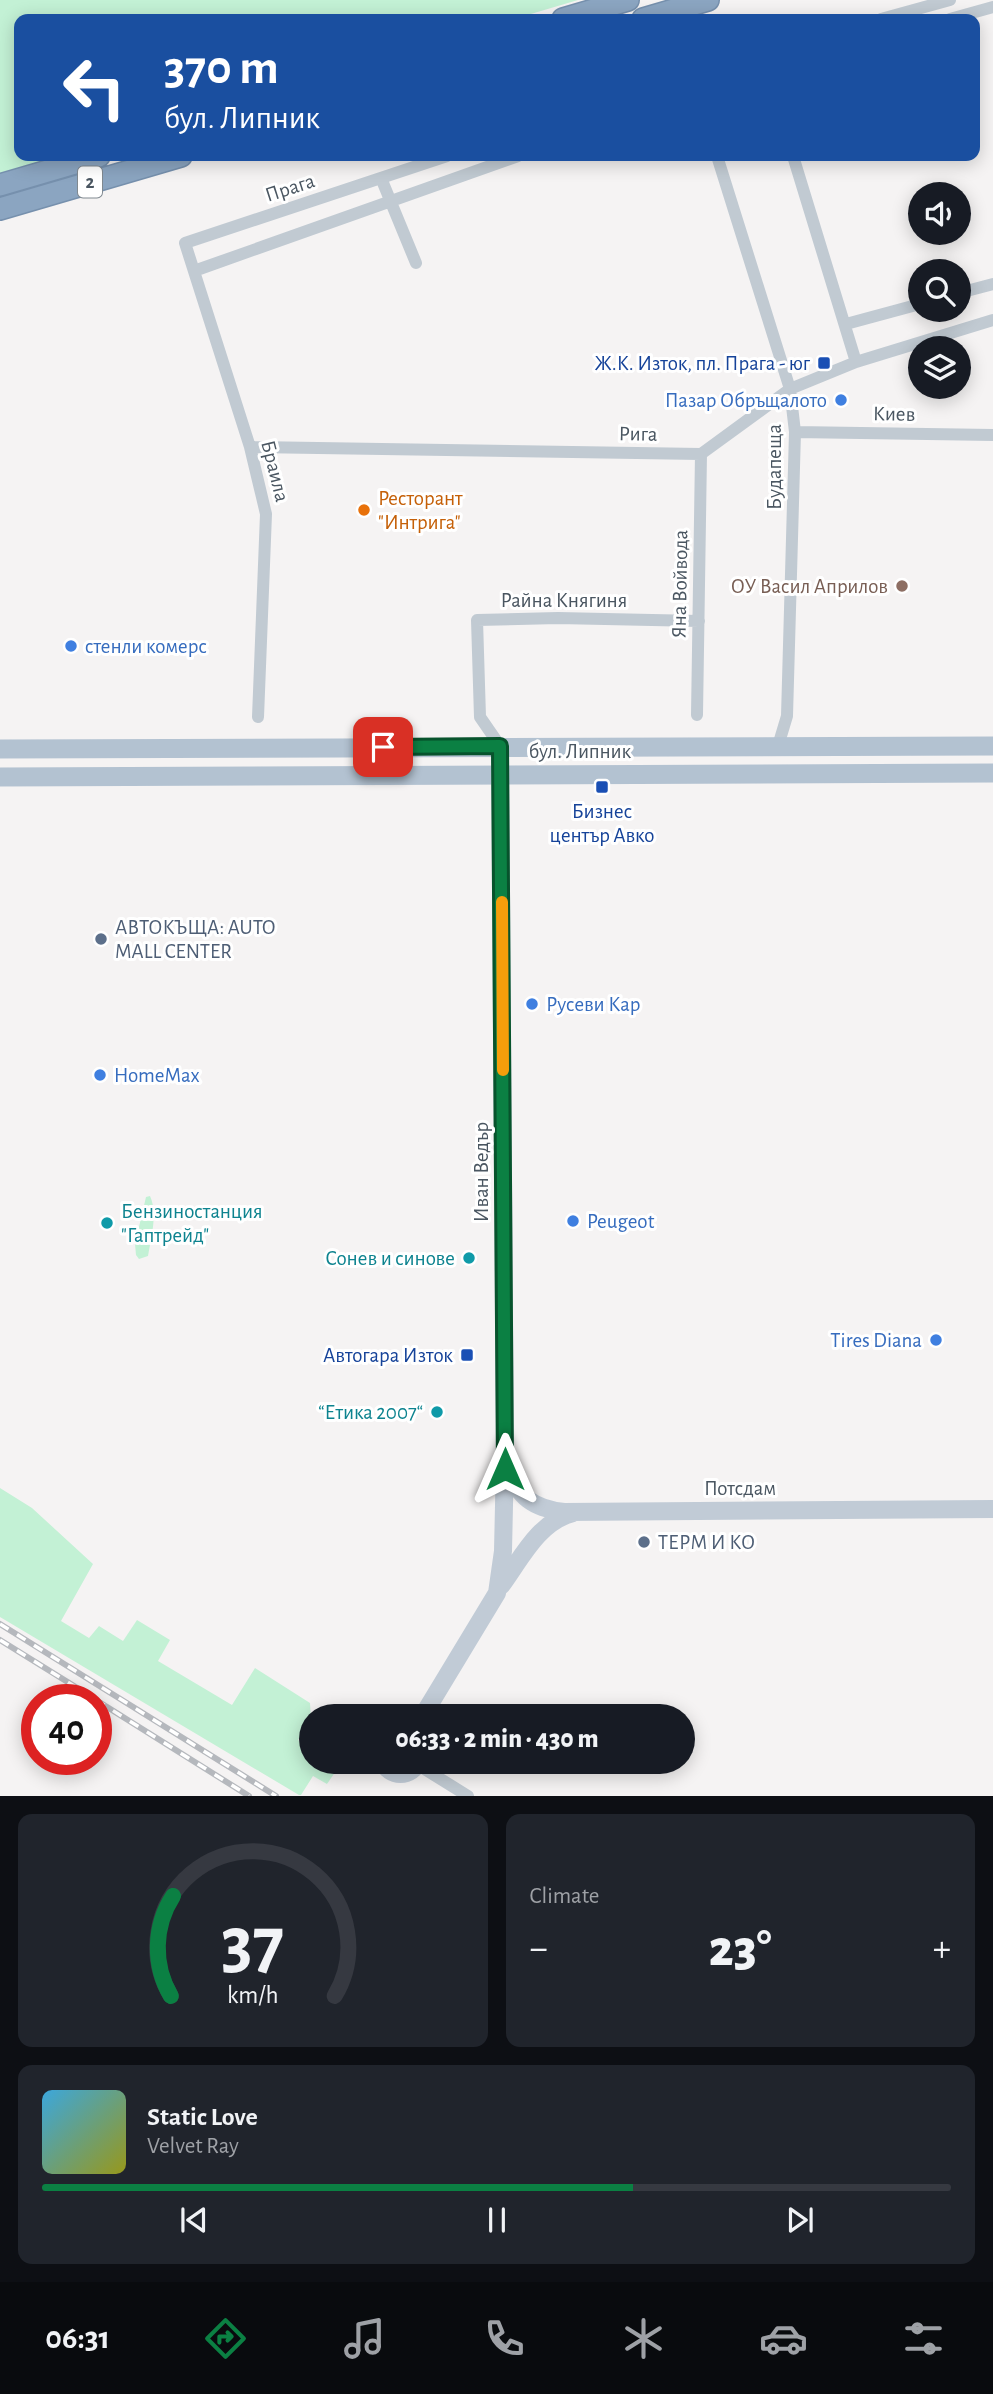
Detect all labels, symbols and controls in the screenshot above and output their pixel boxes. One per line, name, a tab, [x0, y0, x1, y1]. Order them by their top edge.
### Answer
icon: left	[49, 42, 140, 133]
text: 370 m	[164, 44, 279, 93]
text: бул. Липник	[164, 102, 320, 134]
road number: 2	[78, 166, 102, 198]
street label: Прага	[263, 170, 318, 206]
map controls	[908, 182, 971, 399]
button: sound	[908, 182, 971, 245]
button: search	[908, 259, 971, 322]
button: layers	[908, 336, 971, 399]
place label: Ж.К. Изток, пл. Прага - юг	[594, 353, 811, 374]
marker: Ж.К. Изток, пл. Прага - юг	[816, 355, 832, 371]
place label: Пазар Обръщалото	[665, 390, 827, 411]
marker: Пазар Обръщалото	[833, 392, 849, 408]
street label: Киев	[873, 403, 915, 425]
street label: Рига	[618, 423, 658, 445]
street label: Будапеща	[764, 424, 785, 510]
street label: Браила	[257, 438, 293, 504]
place label: Ресторант "Интрига"	[378, 488, 463, 533]
marker: Ресторант "Интрига"	[356, 502, 372, 518]
street label: Яна Войвода	[669, 529, 691, 638]
place label: ОУ Васил Априлов	[731, 576, 888, 597]
marker: ОУ Васил Априлов	[894, 578, 910, 594]
street label: Райна Княгиня	[501, 590, 627, 611]
place label: стенли комерс	[85, 636, 207, 657]
marker: стенли комерс	[63, 638, 79, 654]
pin	[353, 717, 413, 777]
icon: arrive	[364, 728, 402, 766]
street label: бул. Липник	[529, 741, 632, 762]
marker: Бизнес център Авко	[594, 779, 610, 795]
place label: Бизнес център Авко	[550, 801, 654, 846]
place label: АВТОКЪЩА: AUTO MALL CENTER	[115, 917, 275, 962]
marker: АВТОКЪЩА: AUTO MALL CENTER	[93, 931, 109, 947]
place label: Русеви Кар	[546, 994, 640, 1015]
marker: Русеви Кар	[524, 996, 540, 1012]
place label: HomeMax	[114, 1065, 200, 1086]
marker: HomeMax	[92, 1067, 108, 1083]
street label: Иван Ведър	[471, 1122, 492, 1222]
place label: Бензиностанция "Гаптрейд"	[121, 1201, 263, 1246]
place label: Peugeot	[587, 1211, 655, 1232]
marker: Peugeot	[565, 1213, 581, 1229]
marker: Бензиностанция "Гаптрейд"	[99, 1215, 115, 1231]
place label: Сонев и синове	[325, 1248, 455, 1269]
marker: Сонев и синове	[461, 1250, 477, 1266]
place label: Tires Diana	[830, 1330, 922, 1351]
marker: Tires Diana	[928, 1332, 944, 1348]
place label: Автогара Изток	[323, 1345, 453, 1366]
marker: Автогара Изток	[459, 1347, 475, 1363]
place label: “Етика 2007“	[318, 1402, 423, 1423]
marker: “Етика 2007“	[429, 1404, 445, 1420]
position arrow	[468, 1432, 542, 1506]
street label: Потсдам	[704, 1478, 776, 1499]
place label: ТЕРМ И КО	[658, 1532, 755, 1553]
marker: ТЕРМ И КО	[636, 1534, 652, 1550]
speed limit sign: 40	[21, 1684, 112, 1775]
text: 06:33 · 2 min · 430 m	[395, 1726, 599, 1752]
text: Climate	[530, 1885, 599, 1908]
text: 37	[221, 1909, 284, 1982]
text: 23°	[709, 1923, 772, 1975]
text: −	[530, 1930, 548, 1968]
text: +	[933, 1930, 951, 1968]
text: km/h	[227, 1983, 279, 2008]
text: Static Love	[147, 2104, 258, 2130]
text: Velvet Ray	[147, 2135, 239, 2158]
icon: previous	[175, 2201, 213, 2239]
icon: pause	[478, 2201, 516, 2239]
icon: next	[781, 2201, 819, 2239]
icon: directions	[201, 2314, 250, 2363]
icon: music	[340, 2314, 389, 2363]
icon: phone	[480, 2314, 529, 2363]
icon: climate	[619, 2314, 668, 2363]
icon: car	[759, 2314, 808, 2363]
icon: filters	[899, 2314, 948, 2363]
text: 06:31	[45, 2322, 110, 2354]

